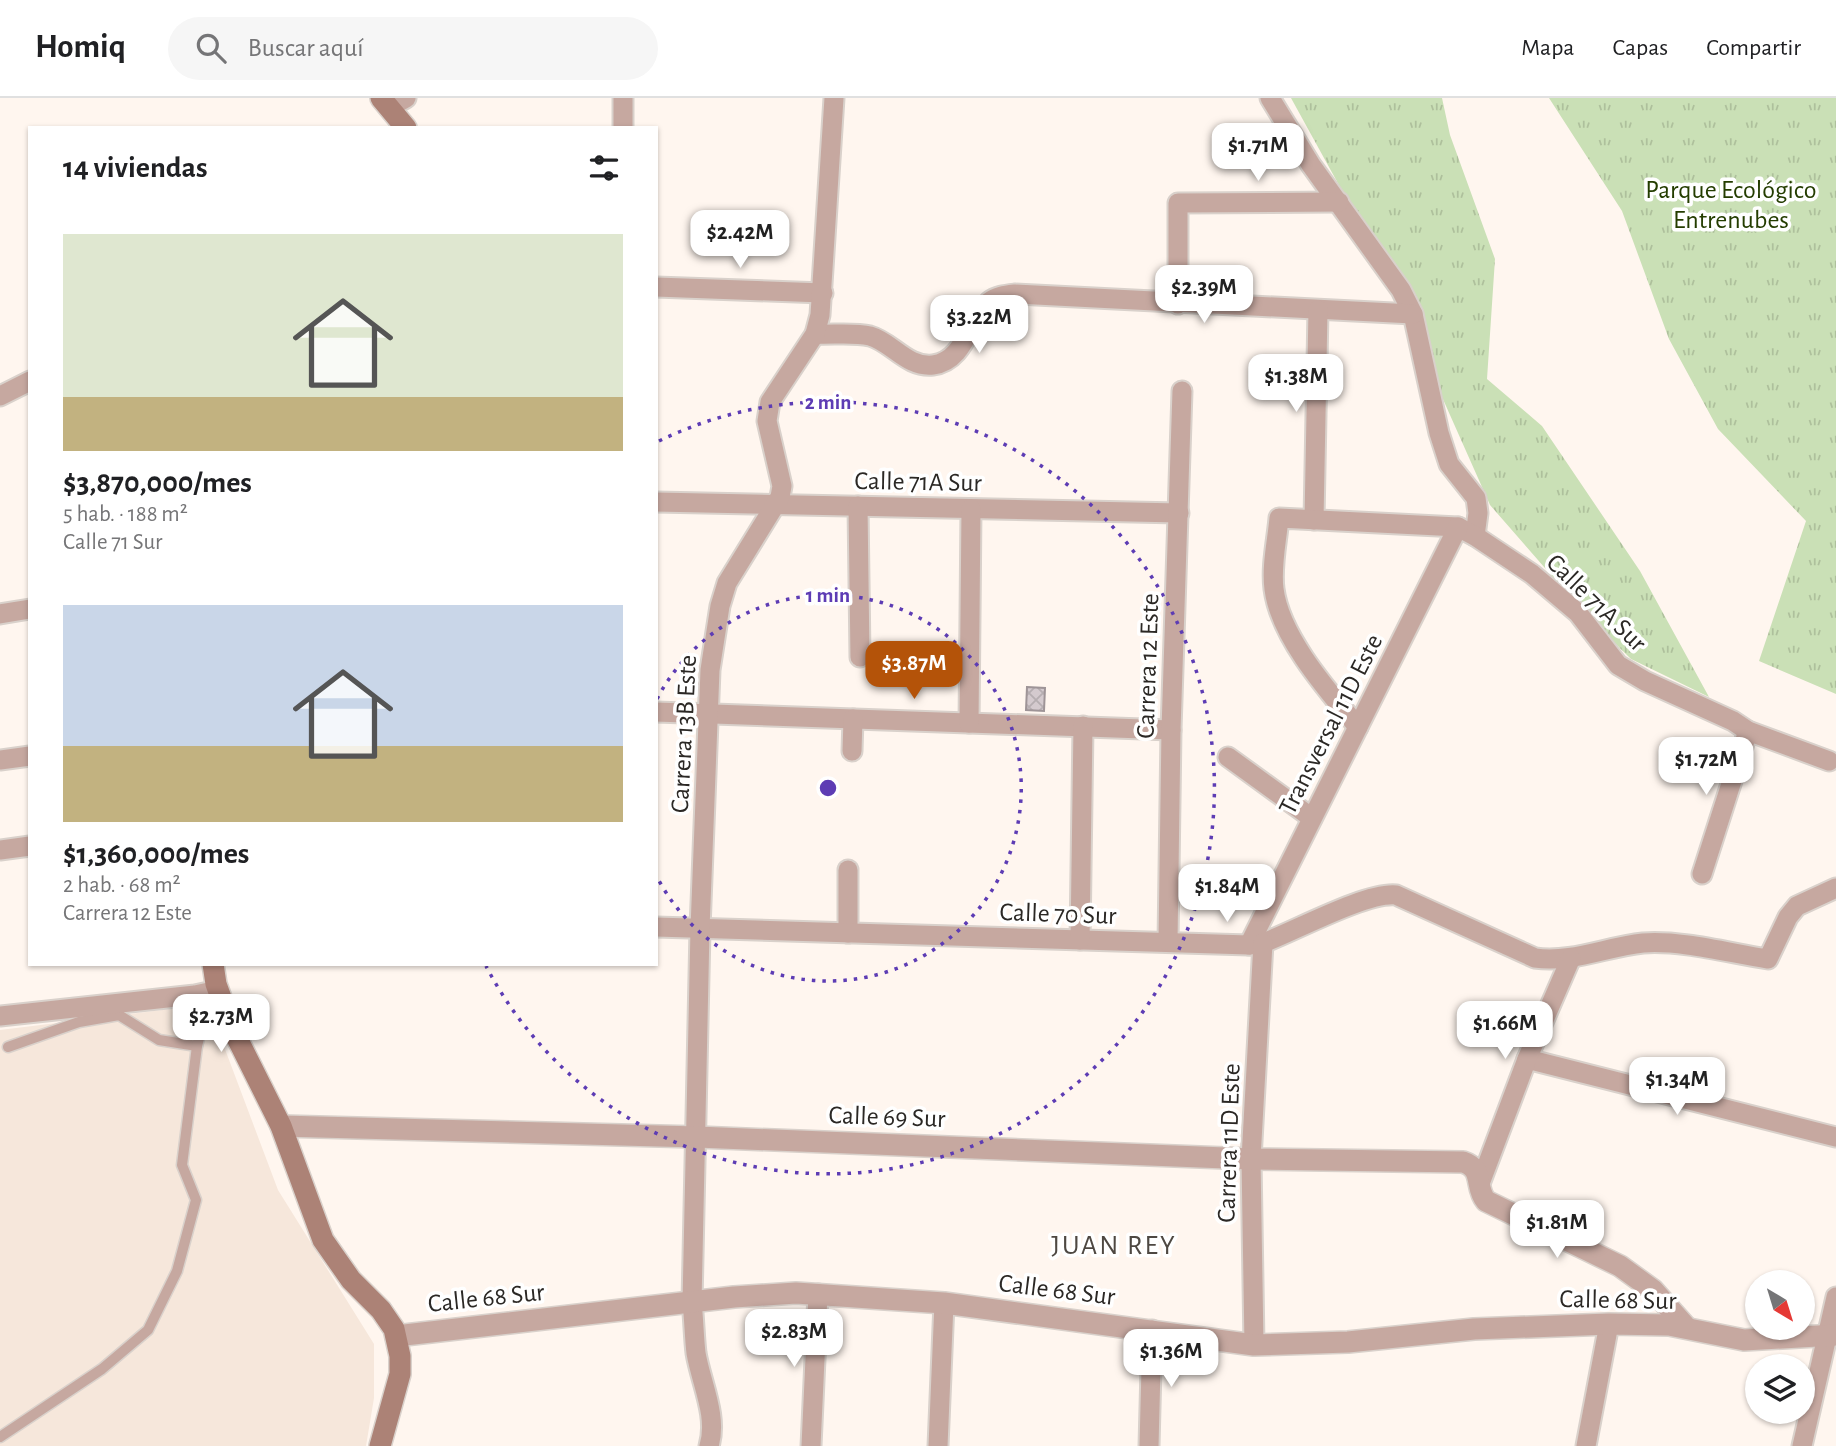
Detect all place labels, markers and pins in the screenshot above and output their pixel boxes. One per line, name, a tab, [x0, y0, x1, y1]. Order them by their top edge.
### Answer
pin: $1.71M	[1201, 123, 1315, 183]
pin: $2.42M	[683, 211, 797, 270]
pin: $2.39M	[1147, 266, 1261, 325]
pin: $3.22M	[922, 296, 1036, 355]
pin: $1.38M	[1239, 354, 1353, 414]
pin: $3.87M	[857, 642, 971, 701]
pin: $1.72M	[1649, 738, 1763, 797]
centre of rings	[816, 776, 840, 800]
pin: $1.84M	[1170, 864, 1284, 924]
pin: $2.73M	[164, 995, 278, 1054]
pin: $1.66M	[1448, 1002, 1562, 1061]
pin: $1.34M	[1620, 1058, 1734, 1117]
pin: $1.81M	[1500, 1200, 1614, 1260]
pin: $2.83M	[737, 1310, 851, 1369]
pin: $1.36M	[1114, 1330, 1228, 1389]

